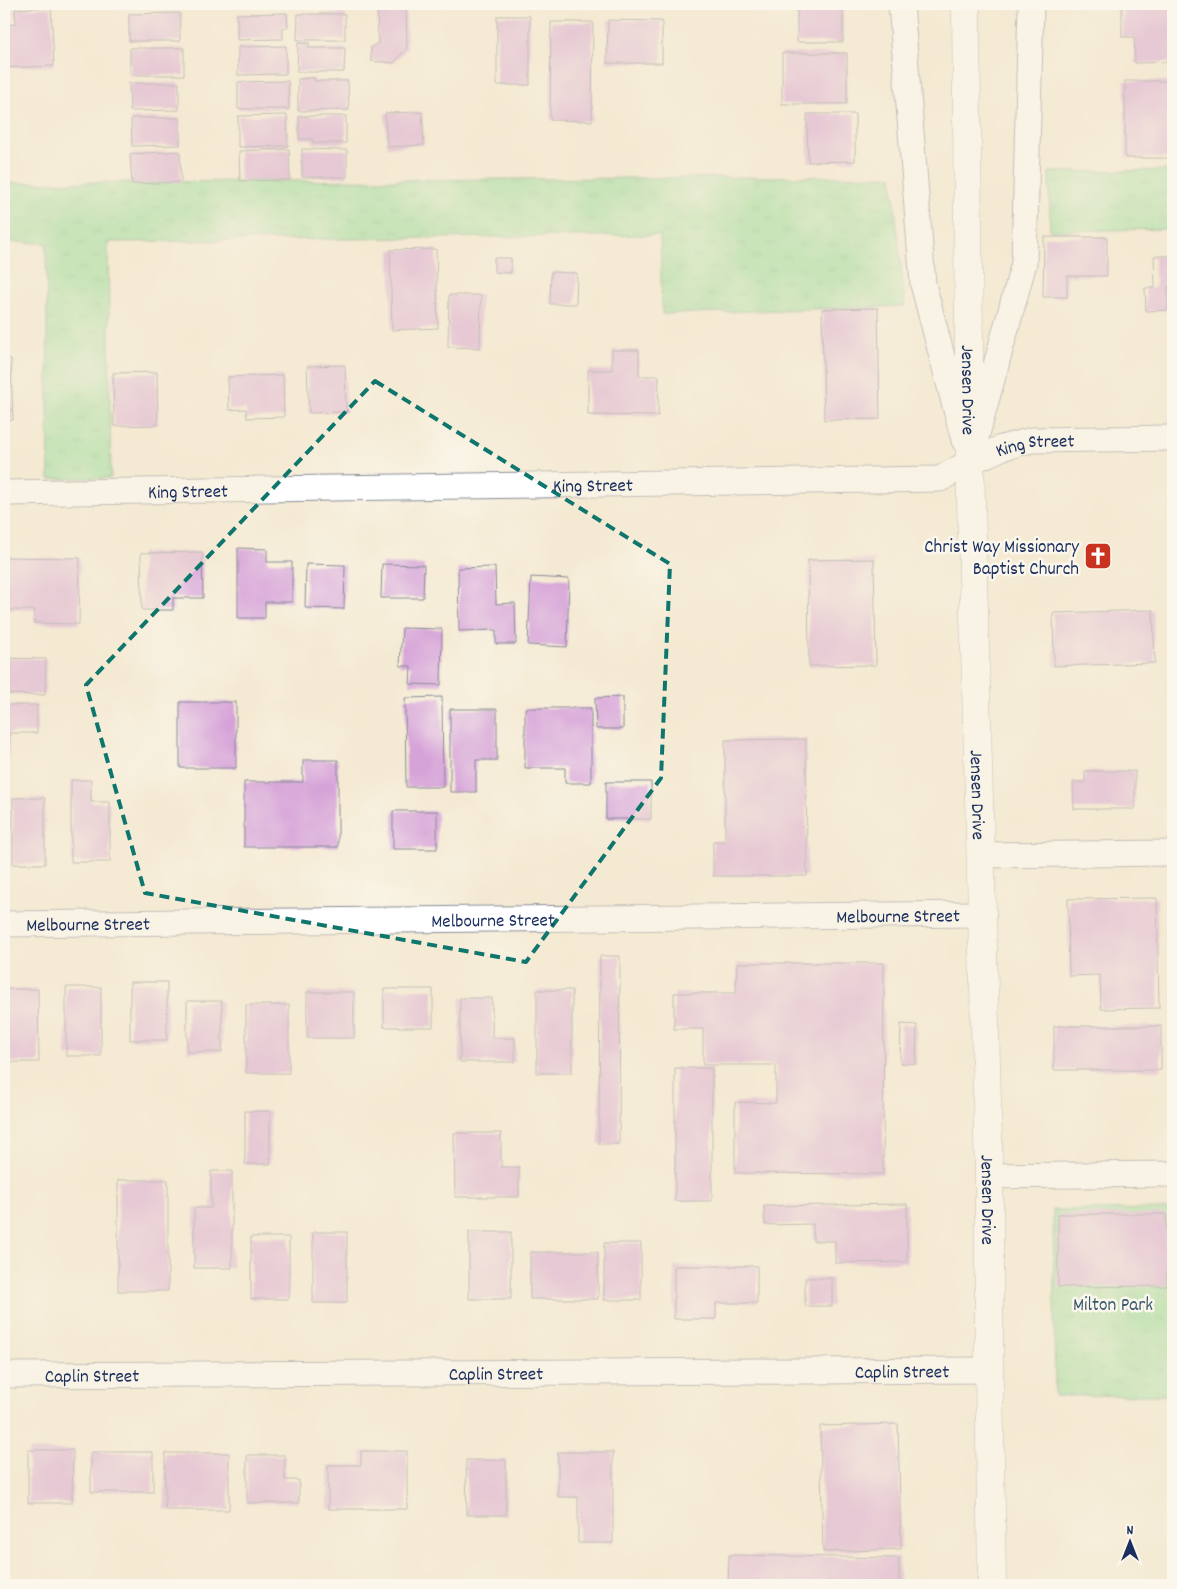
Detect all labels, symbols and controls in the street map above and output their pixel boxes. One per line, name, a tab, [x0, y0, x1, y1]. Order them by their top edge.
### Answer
street label: Jensen Drive	[952, 345, 980, 435]
street label: King Street	[992, 429, 1075, 466]
street label: King Street	[553, 474, 633, 502]
street label: King Street	[148, 480, 228, 508]
place label: Christ Way Missionary Baptist Church	[924, 535, 1079, 584]
church icon: Christ Way Missionary Baptist Church	[1083, 541, 1113, 571]
street label: Jensen Drive	[961, 749, 990, 840]
street label: Melbourne Street	[836, 904, 960, 932]
street label: Melbourne Street	[431, 908, 555, 937]
street label: Melbourne Street	[26, 913, 150, 941]
street label: Jensen Drive	[971, 1154, 999, 1245]
park label: Milton Park	[1073, 1293, 1153, 1320]
street label: Caplin Street	[855, 1360, 949, 1388]
street label: Caplin Street	[449, 1362, 543, 1390]
street label: Caplin Street	[45, 1364, 139, 1392]
north arrow	[1104, 1516, 1154, 1566]
text: N	[1127, 1521, 1134, 1541]

